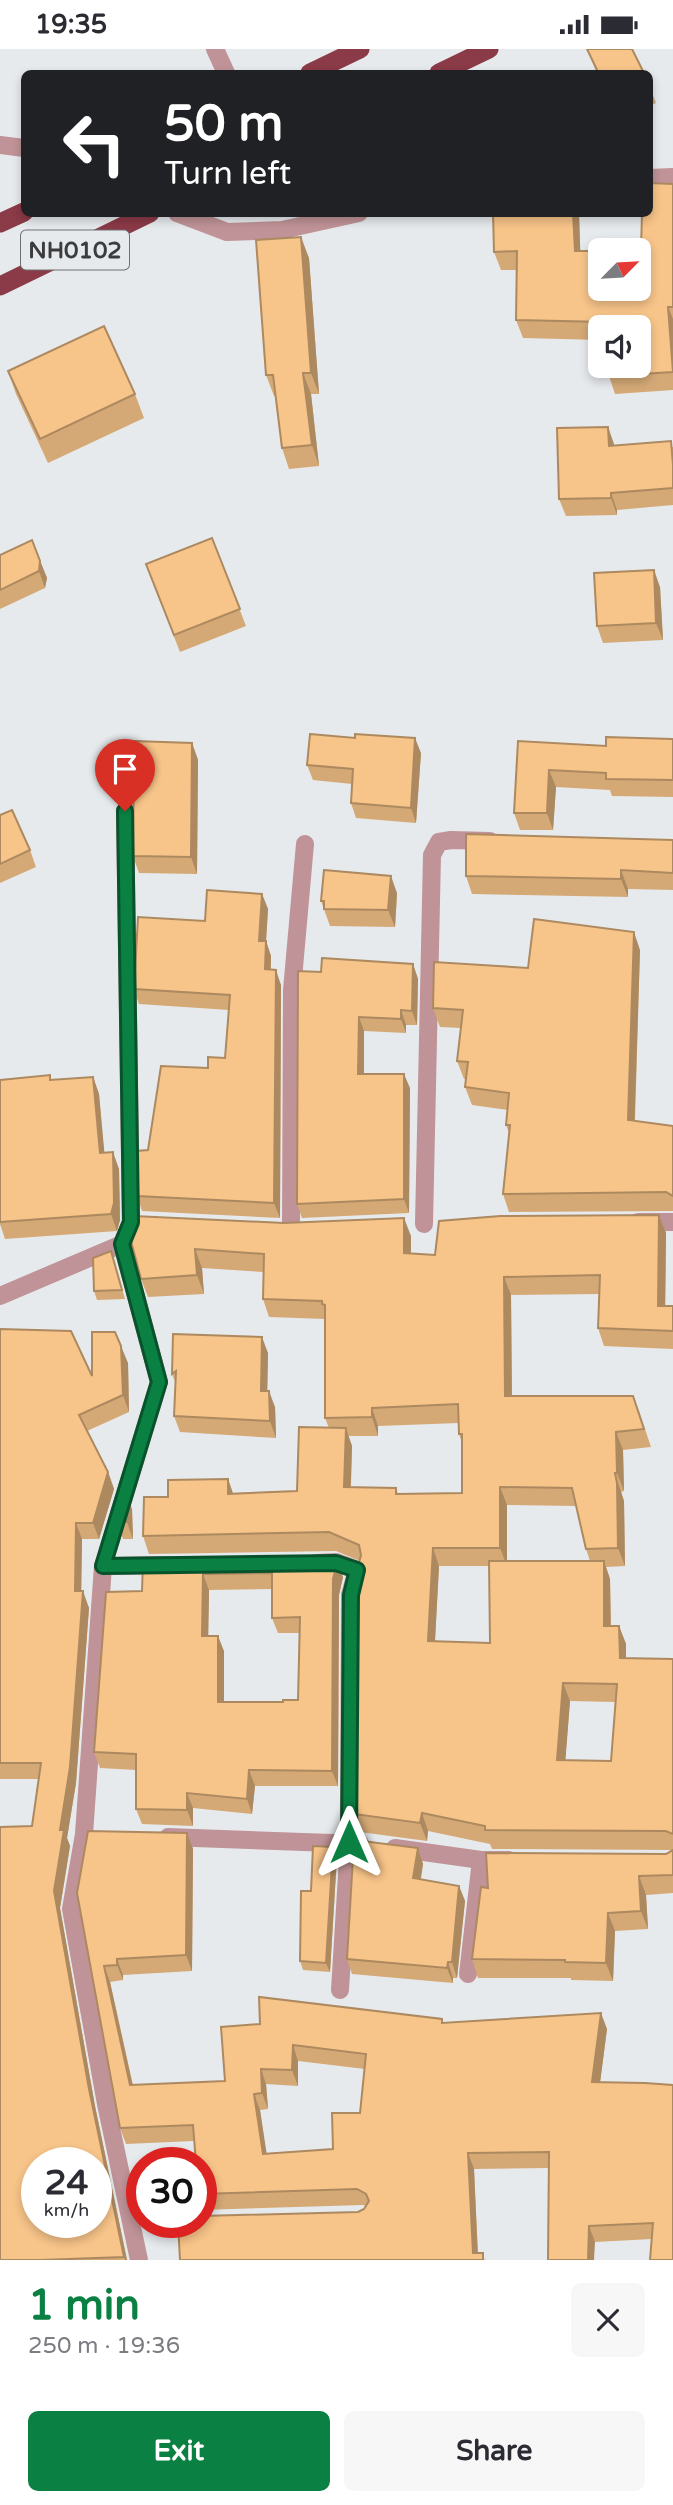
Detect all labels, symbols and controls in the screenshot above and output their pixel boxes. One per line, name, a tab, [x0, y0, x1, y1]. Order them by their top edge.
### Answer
text: 19:35	[35, 9, 107, 40]
text: 50 m	[164, 95, 283, 154]
icon: left	[49, 98, 140, 189]
text: Turn left	[164, 155, 291, 193]
road number: NH0102	[21, 231, 129, 269]
north arrow	[588, 238, 651, 301]
map controls	[588, 238, 651, 378]
button: sound	[588, 315, 651, 378]
pin	[95, 739, 155, 811]
icon: arrive	[106, 750, 144, 788]
position arrow	[312, 1805, 386, 1879]
speed limit sign: 30	[126, 2147, 217, 2238]
text: 24	[45, 2162, 88, 2204]
text: km/h	[44, 2199, 89, 2221]
text: 1 min	[28, 2280, 140, 2331]
button: close	[571, 2283, 645, 2357]
text: 250 m · 19:36	[28, 2332, 180, 2360]
button: Exit	[28, 2411, 330, 2491]
button: Share	[344, 2411, 645, 2491]

